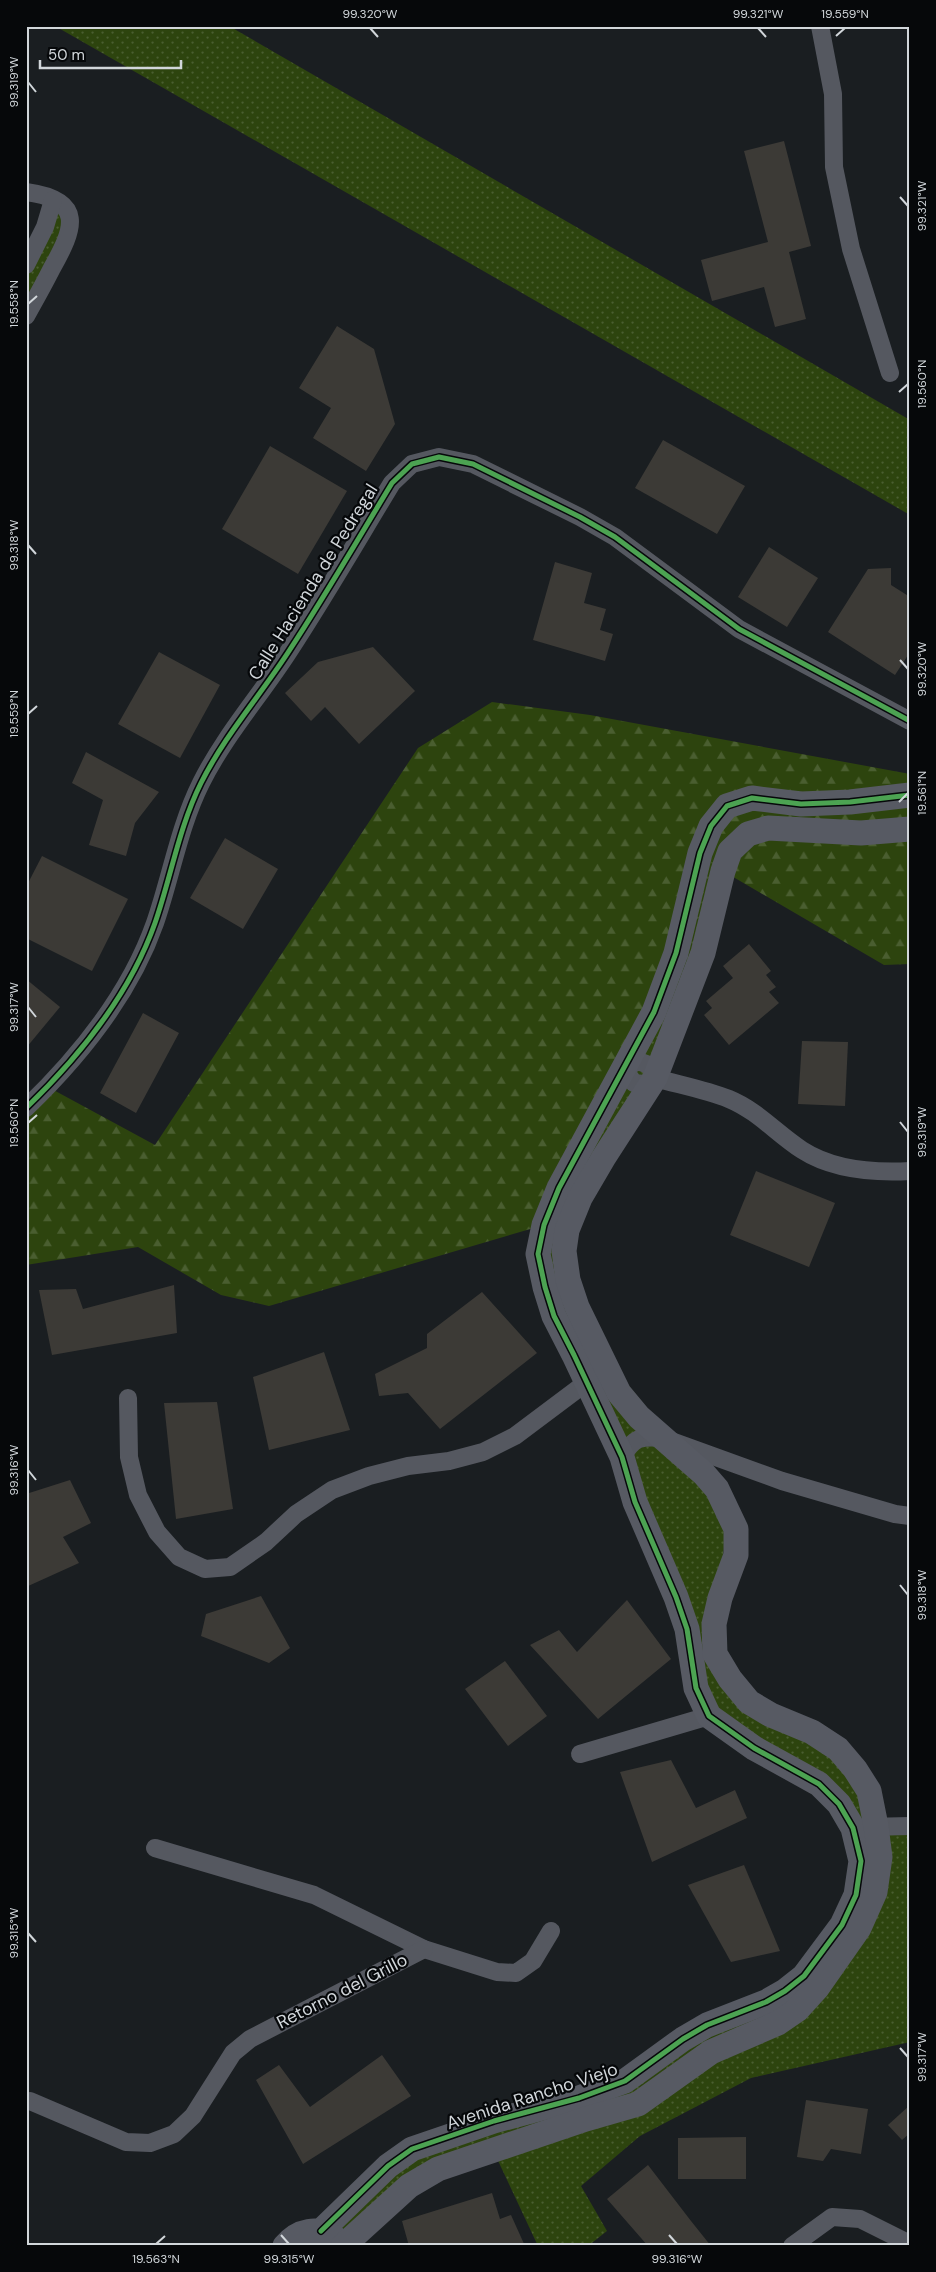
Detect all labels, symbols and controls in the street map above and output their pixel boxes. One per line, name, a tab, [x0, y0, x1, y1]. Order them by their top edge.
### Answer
text: 99.320°W	[343, 6, 398, 22]
text: 99.321°W	[733, 6, 784, 22]
text: 19.559°N	[821, 6, 869, 22]
scale bar	[40, 38, 181, 70]
text: 50 m	[48, 45, 85, 65]
text: 99.319°W	[6, 56, 22, 108]
text: 99.321°W	[914, 180, 930, 231]
text: 19.558°N	[6, 280, 22, 328]
text: 19.560°N	[914, 360, 930, 408]
street label: Calle Hacienda de Pedregal	[243, 479, 383, 685]
text: 99.318°W	[6, 519, 22, 570]
text: 99.320°W	[914, 641, 930, 696]
text: 19.559°N	[6, 690, 22, 738]
text: 19.561°N	[914, 771, 930, 815]
text: 99.317°W	[6, 982, 22, 1032]
text: 19.560°N	[6, 1099, 22, 1147]
text: 99.319°W	[914, 1106, 930, 1158]
text: 99.316°W	[6, 1444, 22, 1496]
text: 99.318°W	[914, 1569, 930, 1620]
text: 99.315°W	[6, 1907, 22, 1958]
street label: Retorno del Grillo	[273, 1948, 411, 2034]
text: 99.317°W	[914, 2032, 930, 2082]
street label: Avenida Rancho Viejo	[443, 2057, 621, 2135]
text: 19.563°N	[132, 2251, 180, 2267]
text: 99.315°W	[264, 2251, 315, 2267]
text: 99.316°W	[652, 2251, 703, 2267]

